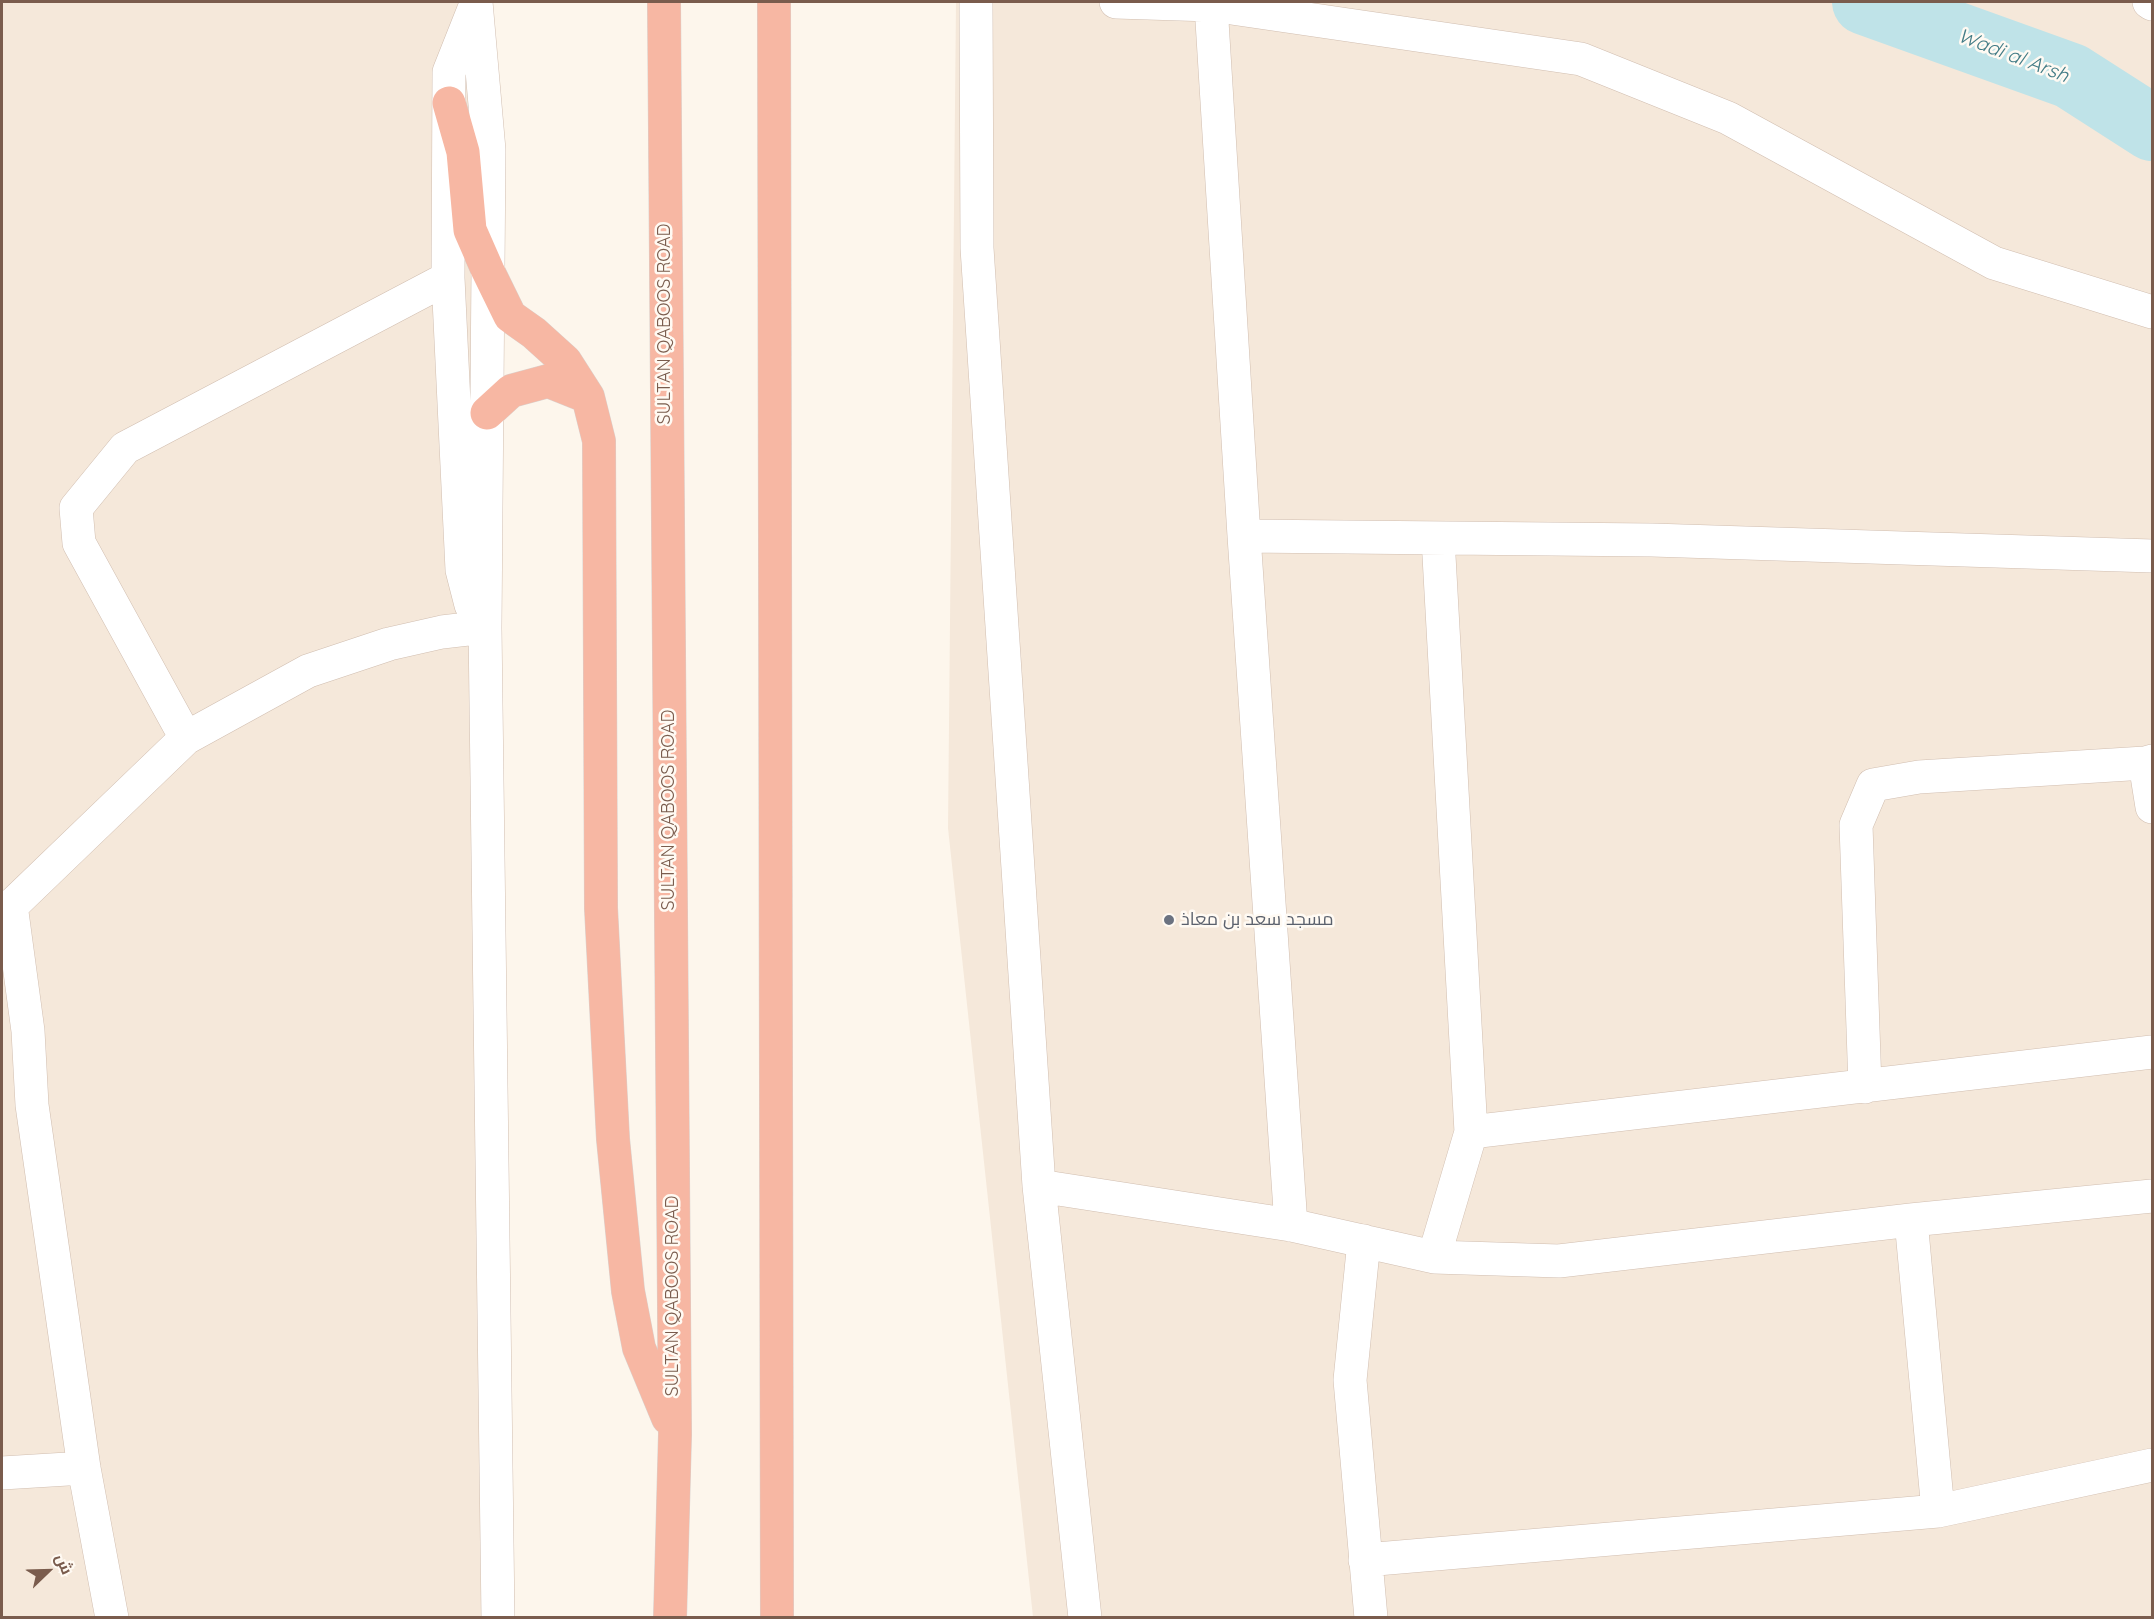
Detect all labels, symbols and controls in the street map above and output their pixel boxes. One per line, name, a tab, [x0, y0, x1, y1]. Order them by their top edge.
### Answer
water label: Wadi al Arsh	[1954, 24, 2072, 88]
street label: SULTAN QABOOS ROAD	[654, 223, 676, 425]
street label: SULTAN QABOOS ROAD	[658, 709, 680, 911]
place label: مسجد سعد بن معاذ	[1181, 909, 1334, 931]
marker: مسجد سعد بن معاذ	[1162, 913, 1176, 927]
street label: SULTAN QABOOS ROAD	[662, 1195, 684, 1397]
north arrow	[18, 1541, 78, 1601]
text: ش	[51, 1551, 78, 1577]

